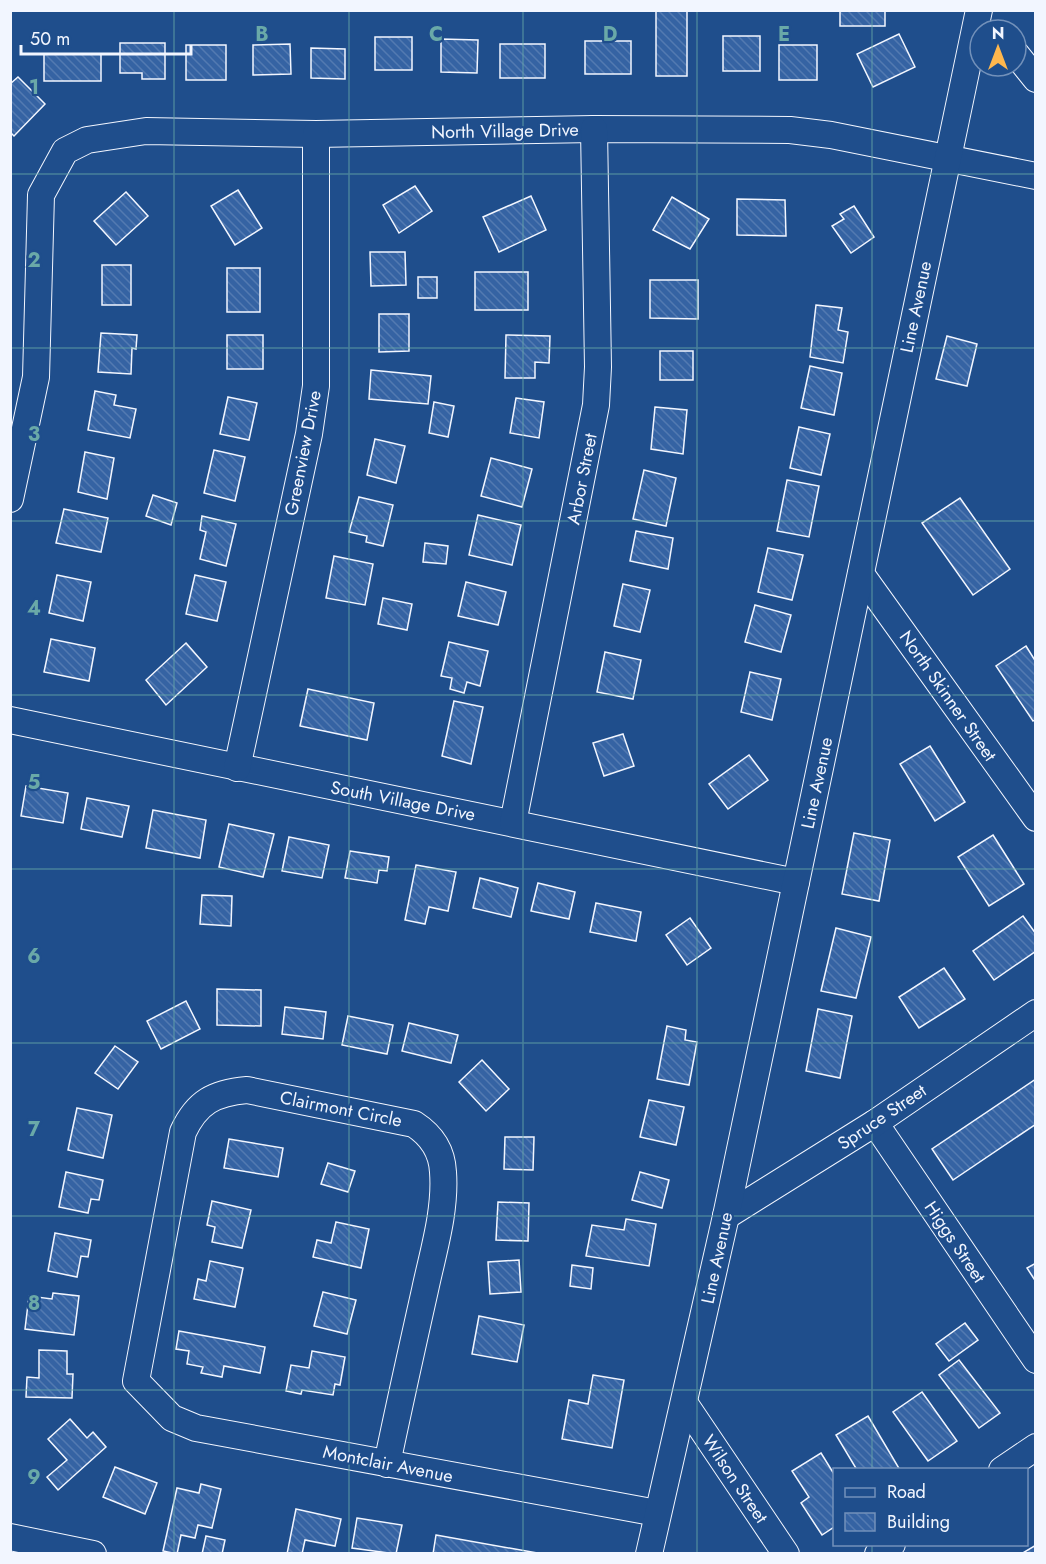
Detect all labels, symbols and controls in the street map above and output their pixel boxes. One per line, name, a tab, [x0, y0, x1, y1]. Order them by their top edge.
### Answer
scale bar	[21, 18, 190, 56]
north arrow	[968, 18, 1028, 78]
text: B	[255, 20, 269, 49]
text: C	[429, 20, 443, 49]
text: D	[603, 20, 617, 49]
text: E	[778, 20, 790, 49]
text: N	[992, 22, 1004, 45]
text: 50 m	[30, 26, 70, 52]
text: 1	[29, 73, 39, 102]
street label: North Village Drive	[431, 117, 579, 145]
text: 2	[27, 246, 41, 275]
street label: Line Avenue	[894, 259, 938, 355]
street label: Greenview Drive	[278, 388, 328, 518]
text: 3	[28, 420, 40, 449]
street label: Arbor Street	[560, 430, 604, 527]
text: 4	[27, 594, 41, 623]
street label: North Skinner Street	[893, 625, 1003, 767]
street label: Line Avenue	[795, 735, 839, 831]
text: 5	[28, 768, 41, 797]
street label: South Village Drive	[328, 774, 478, 828]
text: 6	[27, 942, 41, 971]
street label: Spruce Street	[832, 1077, 932, 1156]
street label: Clairmont Circle	[278, 1084, 404, 1134]
text: 7	[28, 1115, 41, 1144]
street label: Higgs Street	[918, 1196, 992, 1289]
street label: Line Avenue	[695, 1210, 739, 1306]
text: 8	[28, 1289, 40, 1318]
street label: Wilson Street	[696, 1430, 775, 1529]
street label: Montclair Avenue	[321, 1439, 455, 1489]
text: 9	[27, 1463, 41, 1492]
legend	[833, 1468, 1028, 1546]
text: Road	[887, 1479, 926, 1505]
text: Building	[887, 1509, 950, 1535]

